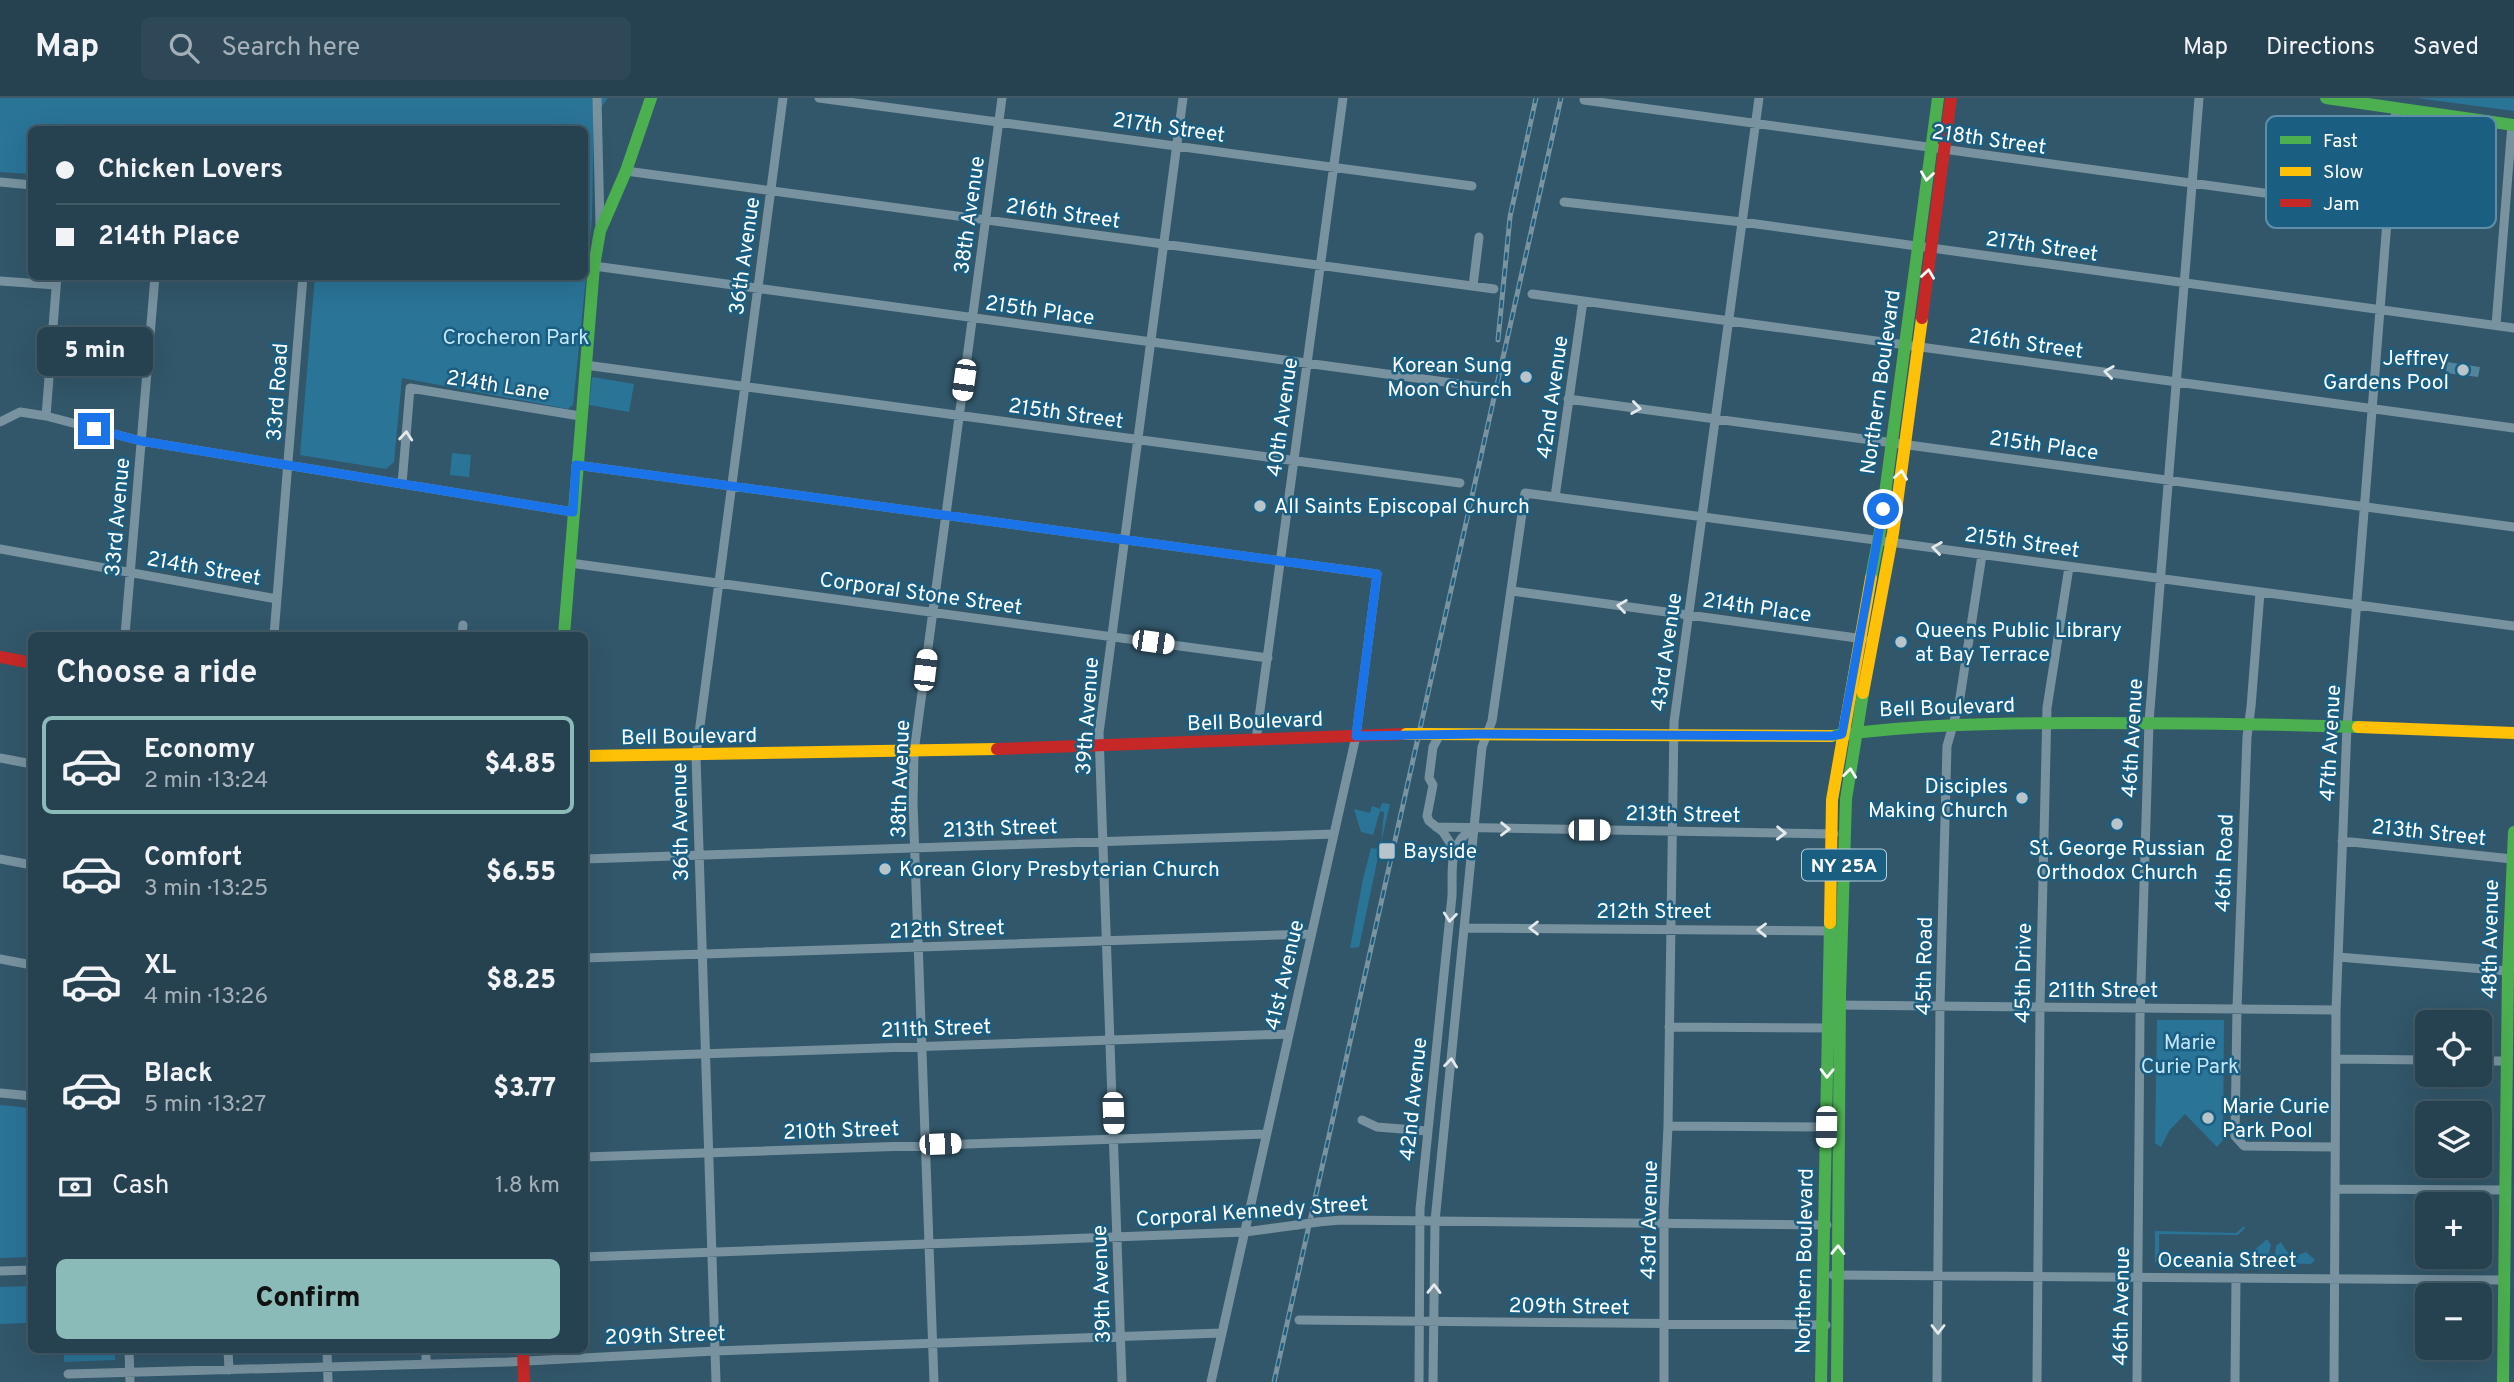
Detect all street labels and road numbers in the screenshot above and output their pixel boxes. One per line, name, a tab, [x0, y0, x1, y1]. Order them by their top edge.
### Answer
street label: 217th Street	[1111, 107, 1227, 150]
street label: 218th Street	[1930, 119, 2048, 162]
street label: 38th Avenue	[949, 155, 992, 276]
street label: 216th Street	[1004, 193, 1122, 236]
street label: 36th Avenue	[724, 195, 767, 317]
street label: 217th Street	[1984, 226, 2100, 269]
street label: Northern Boulevard	[1855, 288, 1908, 476]
street label: 215th Place	[983, 290, 1096, 333]
street label: 216th Street	[1967, 323, 2085, 366]
street label: 42nd Avenue	[1531, 334, 1575, 461]
street label: 33rd Road	[262, 342, 295, 442]
street label: 40th Avenue	[1262, 356, 1305, 479]
street label: 214th Lane	[444, 365, 551, 408]
street label: 215th Street	[1007, 393, 1125, 436]
street label: 215th Place	[1987, 425, 2100, 468]
street label: 33rd Avenue	[100, 457, 137, 578]
street label: 215th Street	[1963, 522, 2081, 565]
street label: 214th Street	[145, 546, 263, 593]
street label: Corporal Stone Street	[818, 567, 1024, 622]
street label: 214th Place	[1701, 587, 1813, 629]
street label: 43rd Avenue	[1646, 591, 1689, 713]
street label: 39th Avenue	[1071, 656, 1106, 776]
street label: 46th Avenue	[2117, 678, 2150, 798]
street label: 47th Avenue	[2315, 684, 2348, 802]
street label: Bell Boulevard	[1879, 693, 2016, 724]
street label: Bell Boulevard	[1187, 707, 1324, 738]
street label: 38th Avenue	[886, 719, 917, 839]
street label: Bell Boulevard	[621, 723, 757, 752]
street label: 36th Avenue	[667, 762, 696, 882]
street label: 213th Street	[1625, 801, 1741, 830]
street label: 46th Road	[2210, 813, 2241, 913]
street label: 213th Street	[942, 814, 1058, 845]
street label: 213th Street	[2370, 814, 2487, 853]
road number: NY 25A	[1802, 850, 1886, 880]
street label: 48th Avenue	[2477, 879, 2506, 999]
street label: 212th Street	[1596, 899, 1712, 926]
street label: 212th Street	[889, 915, 1005, 946]
street label: 45th Road	[1911, 916, 1940, 1016]
street label: 41st Avenue	[1260, 918, 1311, 1033]
street label: 45th Drive	[2010, 923, 2039, 1023]
street label: 211th Street	[2048, 978, 2158, 1005]
street label: 211th Street	[880, 1014, 992, 1045]
street label: 42nd Avenue	[1395, 1036, 1434, 1162]
street label: 210th Street	[782, 1116, 900, 1147]
street label: 43rd Avenue	[1636, 1160, 1665, 1280]
street label: Northern Boulevard	[1790, 1168, 1821, 1354]
street label: Corporal Kennedy Street	[1135, 1191, 1369, 1234]
street label: 39th Avenue	[1087, 1224, 1118, 1344]
street label: 46th Avenue	[2108, 1246, 2137, 1366]
street label: Oceania Street	[2157, 1248, 2297, 1275]
street label: 209th Street	[1508, 1293, 1630, 1322]
street label: 209th Street	[604, 1321, 726, 1352]

